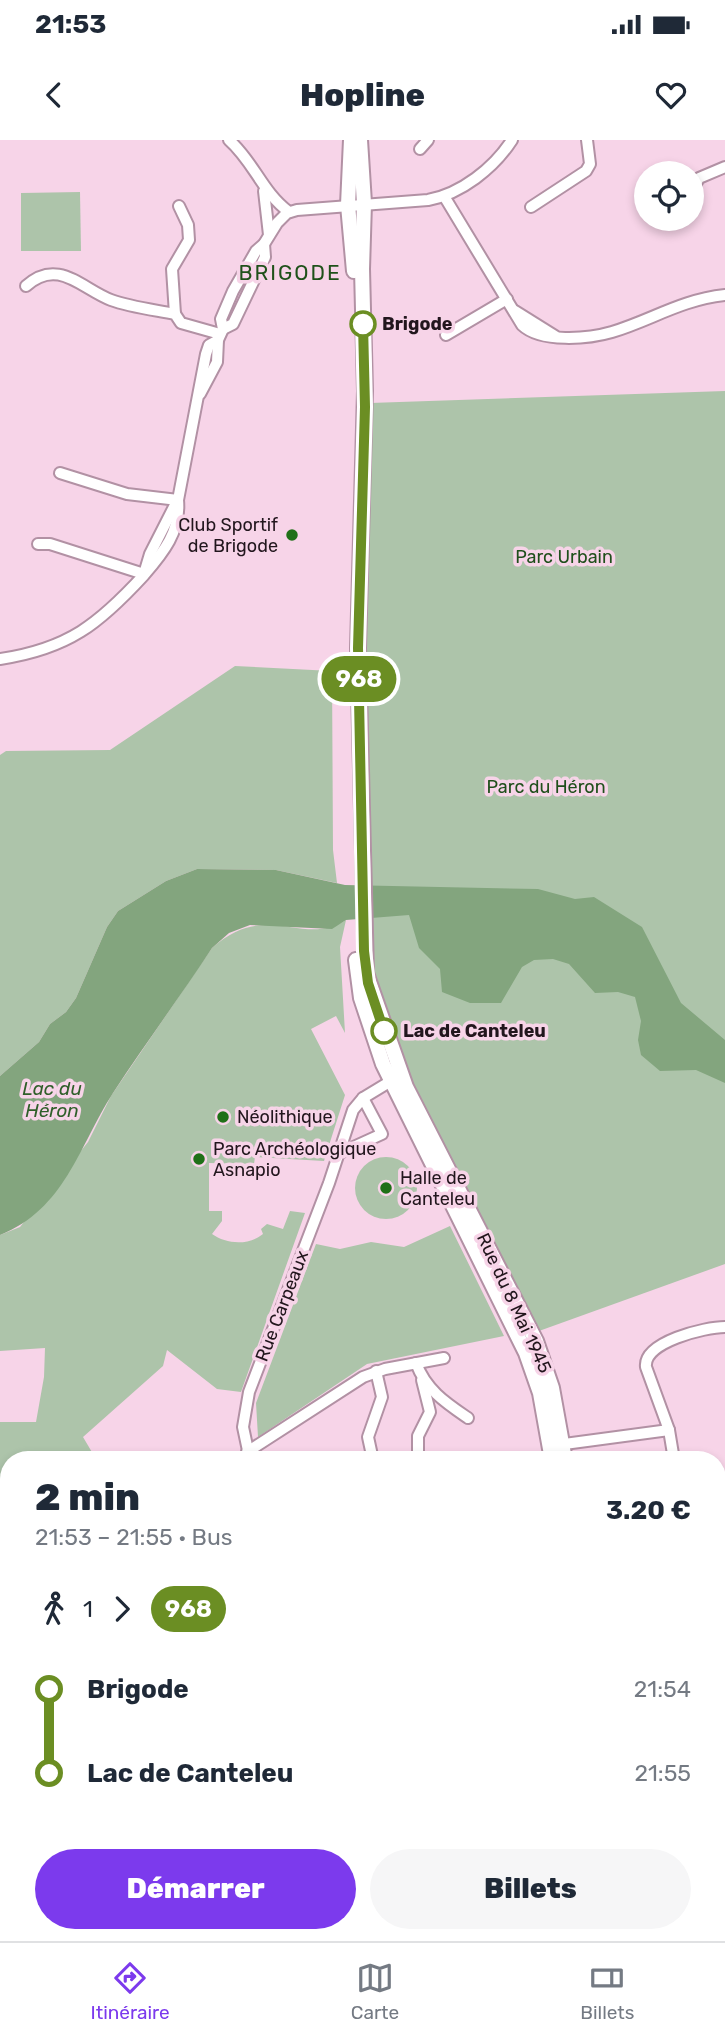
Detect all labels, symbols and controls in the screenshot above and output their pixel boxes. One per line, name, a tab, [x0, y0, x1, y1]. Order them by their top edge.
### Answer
text: 21:53	[35, 9, 106, 40]
icon: back	[35, 76, 73, 114]
text: Hopline	[300, 76, 425, 114]
icon: heart	[652, 76, 690, 114]
map controls	[634, 161, 704, 231]
button: locate	[634, 161, 704, 231]
district label: BRIGODE	[238, 260, 342, 285]
marker: Brigode	[350, 311, 376, 337]
place label: Brigode	[382, 313, 453, 335]
place label: Club Sportif de Brigode	[178, 514, 278, 557]
marker: Club Sportif de Brigode	[284, 527, 300, 543]
park label: Parc Urbain	[515, 546, 613, 568]
line badge: 968	[319, 656, 399, 702]
text: 968	[335, 665, 383, 693]
park label: Parc du Héron	[486, 776, 606, 798]
marker: Lac de Canteleu	[371, 1018, 397, 1044]
place label: Lac de Canteleu	[403, 1020, 546, 1042]
water label: Lac du Héron	[22, 1077, 82, 1122]
place label: Néolithique	[237, 1106, 333, 1128]
marker: Néolithique	[215, 1109, 231, 1125]
place label: Parc Archéologique Asnapio	[213, 1138, 376, 1181]
marker: Parc Archéologique Asnapio	[191, 1151, 207, 1167]
place label: Halle de Canteleu	[400, 1167, 475, 1210]
marker: Halle de Canteleu	[378, 1180, 394, 1196]
street label: Rue du 8 Mai 1945	[472, 1230, 556, 1376]
street label: Rue Carpeaux	[251, 1247, 313, 1365]
text: 2 min	[35, 1474, 140, 1520]
text: 3.20 €	[606, 1495, 691, 1526]
text: 21:53 – 21:55 · Bus	[35, 1523, 233, 1551]
icon: walk	[35, 1590, 73, 1628]
icon: forward	[103, 1590, 141, 1628]
text: 1	[83, 1595, 93, 1623]
text: 968	[165, 1595, 212, 1623]
text: Brigode	[87, 1674, 189, 1705]
text: 21:54	[634, 1675, 691, 1703]
text: Lac de Canteleu	[87, 1758, 293, 1789]
text: 21:55	[634, 1759, 691, 1787]
button: Démarrer	[35, 1849, 356, 1929]
button: Billets	[370, 1849, 691, 1929]
tab: Itinéraire	[91, 1959, 170, 2024]
tab: Carte	[351, 1959, 399, 2024]
tab: Billets	[580, 1959, 634, 2024]

